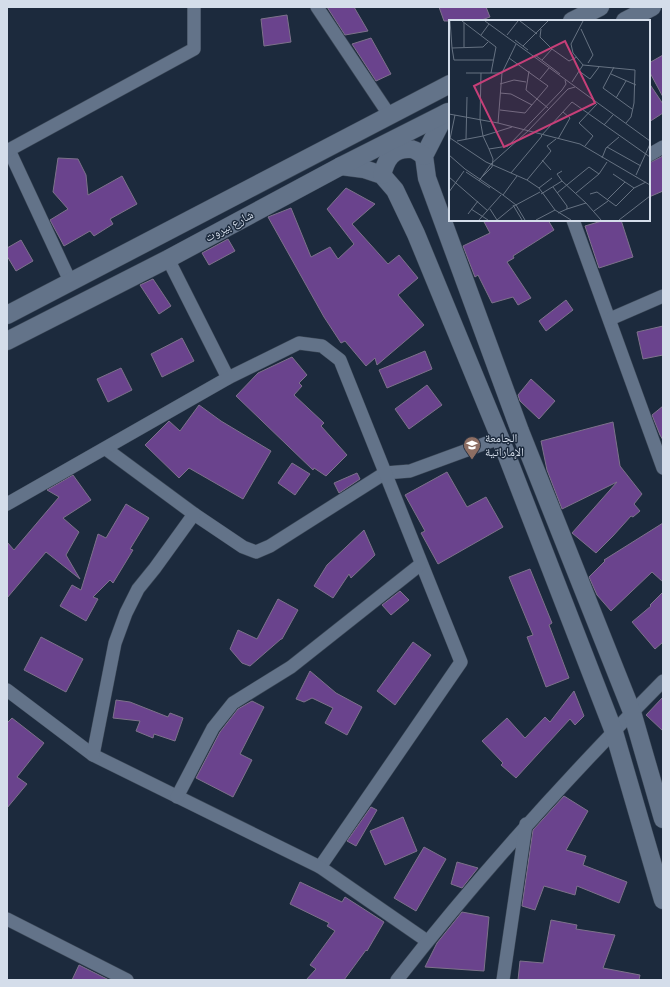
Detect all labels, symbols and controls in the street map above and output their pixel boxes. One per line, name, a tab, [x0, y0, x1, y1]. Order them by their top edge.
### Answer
inset map	[449, 20, 650, 221]
street label: شارع بيروت	[202, 206, 256, 245]
place label: الجامعة الإماراتية	[485, 430, 524, 460]
school or university icon: الجامعة الإماراتية	[462, 435, 482, 460]

